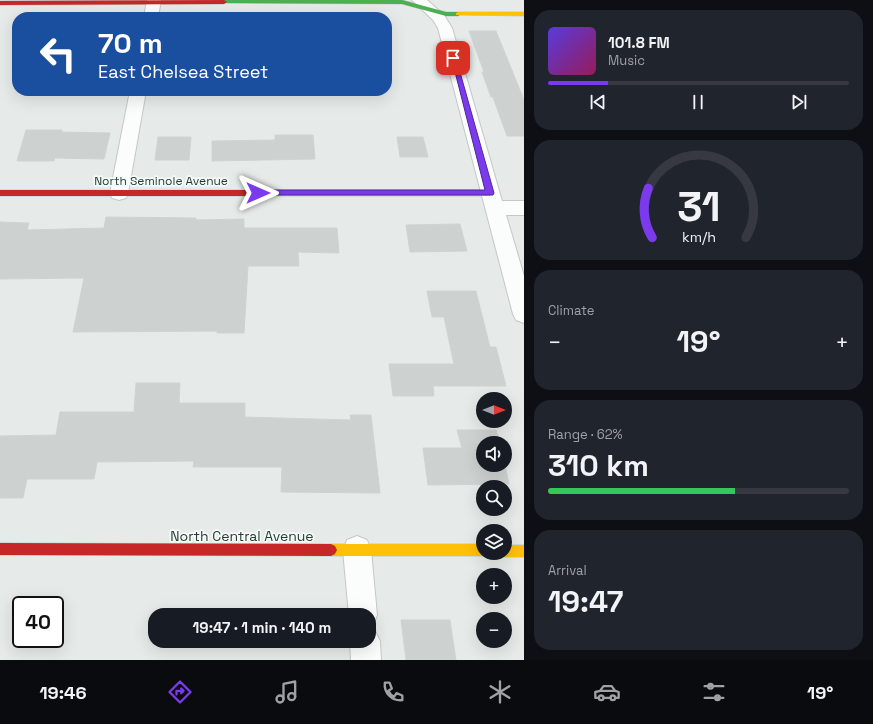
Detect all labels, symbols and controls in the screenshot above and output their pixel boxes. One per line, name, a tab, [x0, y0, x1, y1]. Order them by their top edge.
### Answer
text: 70 m	[98, 25, 163, 61]
icon: left	[32, 28, 84, 80]
text: 101.8 FM	[608, 33, 670, 52]
pin	[436, 41, 470, 75]
icon: arrive	[442, 47, 464, 69]
text: Music	[608, 52, 645, 69]
text: East Chelsea Street	[98, 60, 268, 83]
icon: previous	[587, 91, 609, 113]
icon: pause	[687, 91, 709, 113]
icon: next	[788, 91, 810, 113]
position arrow	[237, 172, 279, 214]
street label: North Seminole Avenue	[94, 173, 228, 189]
text: 31	[677, 180, 720, 233]
text: km/h	[681, 228, 716, 246]
text: Climate	[548, 302, 594, 319]
text: 19°	[677, 322, 720, 361]
text: −	[548, 328, 562, 356]
text: +	[835, 328, 849, 356]
north arrow	[476, 392, 512, 428]
map controls	[476, 392, 512, 648]
text: Range · 62%	[548, 426, 623, 443]
button: sound	[476, 436, 512, 472]
text: 310 km	[548, 446, 649, 485]
button: search	[476, 480, 512, 516]
button: layers	[476, 524, 512, 560]
street label: North Central Avenue	[170, 527, 314, 545]
text: Arrival	[548, 562, 587, 579]
button: +	[476, 568, 512, 604]
text: 19:47	[548, 582, 623, 621]
speed limit sign: 40	[12, 596, 64, 648]
button: −	[476, 612, 512, 648]
text: 19:47 · 1 min · 140 m	[193, 618, 331, 637]
icon: directions	[166, 678, 194, 706]
icon: music	[273, 678, 301, 706]
icon: phone	[379, 678, 407, 706]
icon: climate	[486, 678, 514, 706]
icon: car	[593, 678, 621, 706]
icon: filters	[700, 678, 728, 706]
text: 19:46	[39, 681, 87, 704]
text: 19°	[807, 681, 833, 704]

